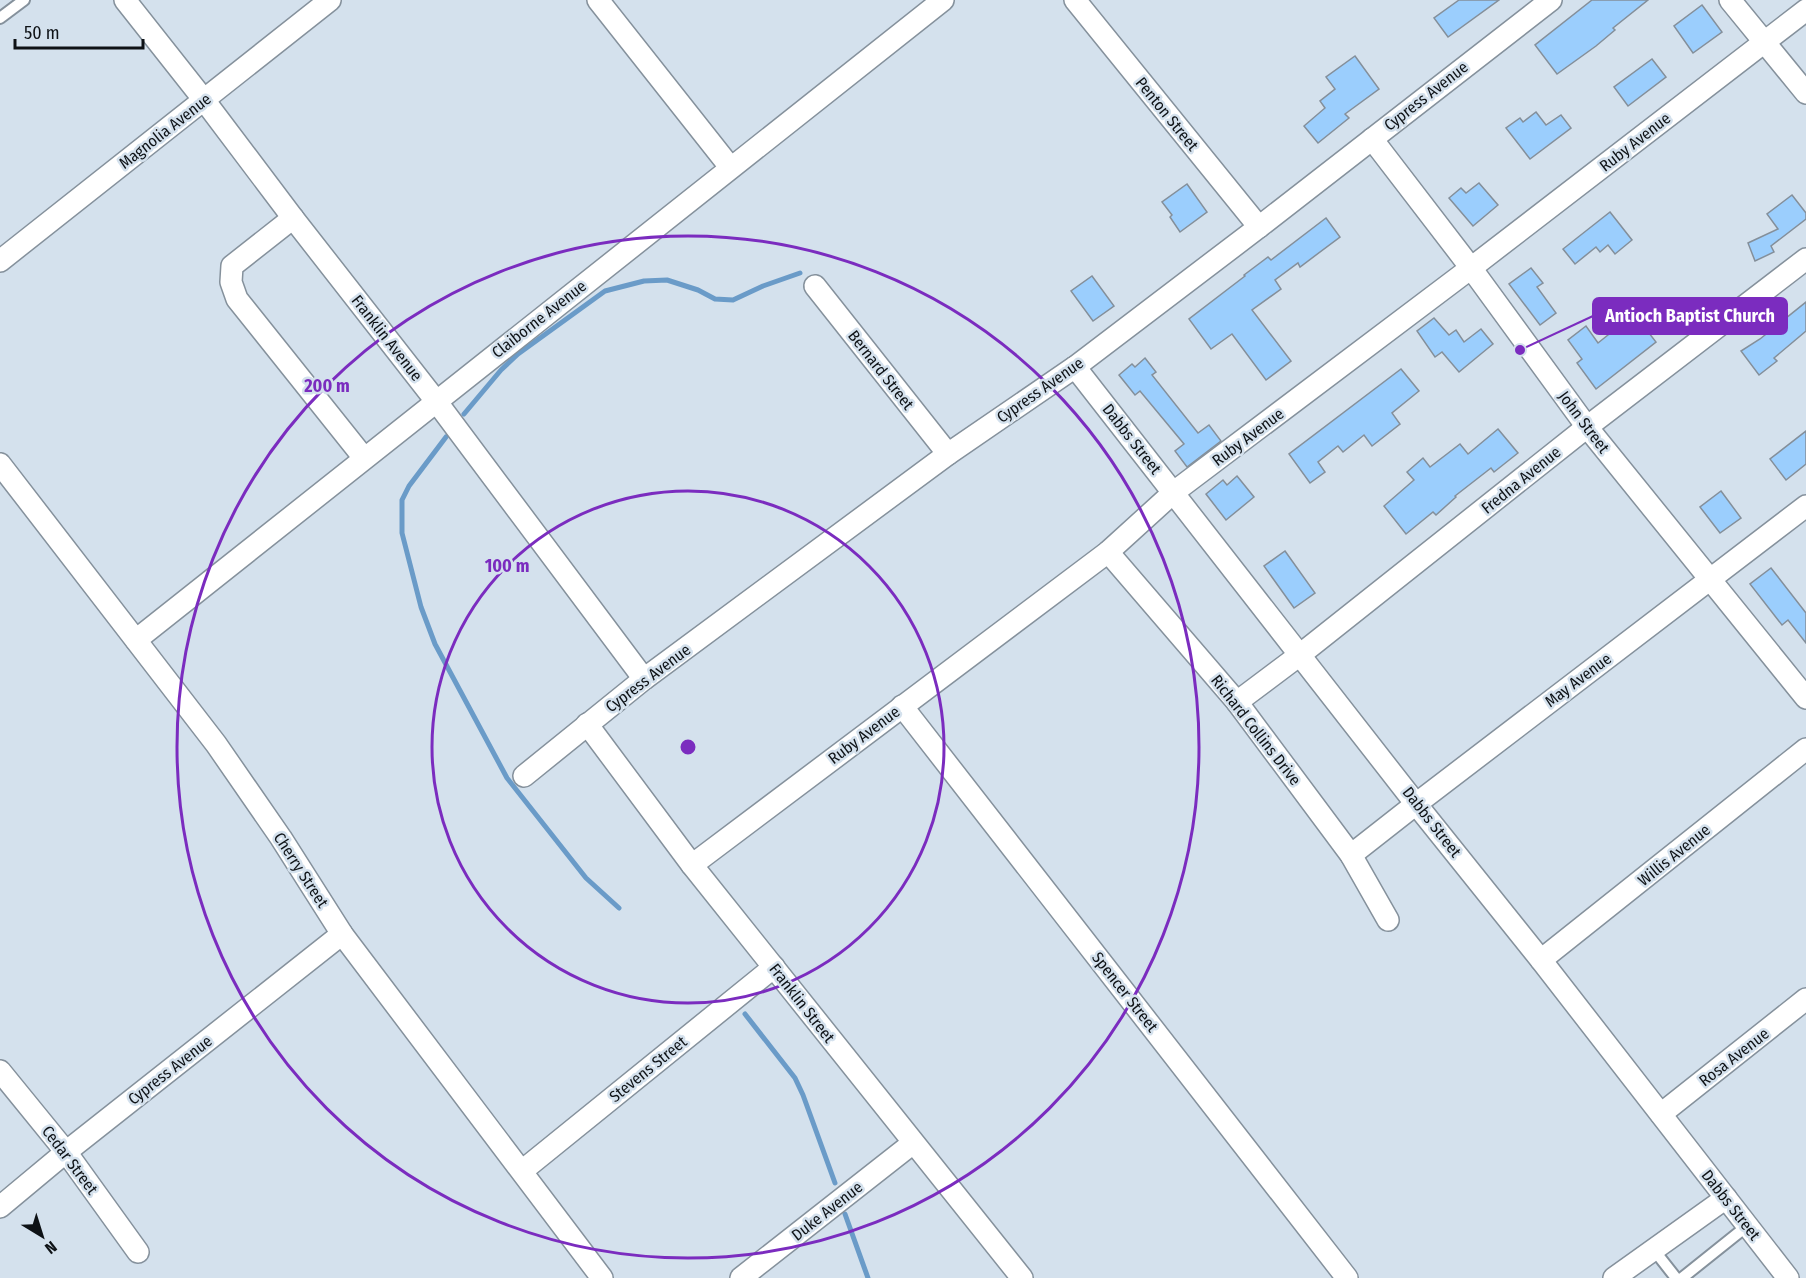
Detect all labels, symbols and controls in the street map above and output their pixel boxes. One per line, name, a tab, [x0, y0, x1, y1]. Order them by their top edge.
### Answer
scale bar	[15, 12, 142, 50]
text: 50 m	[24, 22, 60, 44]
street label: Cypress Avenue	[1380, 57, 1472, 135]
street label: Penton Street	[1132, 73, 1203, 155]
street label: Magnolia Avenue	[115, 89, 215, 173]
street label: Ruby Avenue	[1596, 108, 1674, 176]
street label: Claiborne Avenue	[488, 276, 590, 362]
street label: Franklin Avenue	[348, 291, 426, 385]
callout: Antioch Baptist Church	[1593, 298, 1787, 334]
text: Antioch Baptist Church	[1604, 305, 1775, 327]
street label: Bernard Street	[844, 327, 918, 414]
street label: Cypress Avenue	[993, 353, 1087, 427]
text: 200 m	[303, 375, 350, 397]
street label: John Street	[1555, 387, 1614, 457]
street label: Dabbs Street	[1099, 400, 1166, 479]
street label: Ruby Avenue	[1209, 404, 1288, 470]
street label: Fredna Avenue	[1478, 442, 1564, 518]
text: 100 m	[485, 555, 529, 577]
street label: Cypress Avenue	[602, 640, 694, 716]
street label: May Avenue	[1541, 649, 1615, 711]
street label: Richard Collins Drive	[1207, 671, 1305, 789]
street label: Ruby Avenue	[825, 702, 904, 768]
centre of rings	[678, 737, 698, 757]
street label: Dabbs Street	[1399, 783, 1466, 862]
street label: Willis Avenue	[1634, 820, 1714, 890]
street label: Cherry Street	[270, 829, 333, 912]
street label: Spencer Street	[1088, 948, 1162, 1036]
street label: Franklin Street	[765, 960, 839, 1047]
street label: Rosa Avenue	[1695, 1024, 1773, 1090]
street label: Cypress Avenue	[124, 1031, 216, 1109]
street label: Stevens Street	[605, 1032, 691, 1106]
street label: Cedar Street	[38, 1122, 102, 1199]
street label: Dabbs Street	[1698, 1166, 1765, 1245]
street label: Duke Avenue	[788, 1177, 866, 1245]
north arrow	[12, 1206, 72, 1266]
text: N	[41, 1237, 61, 1258]

